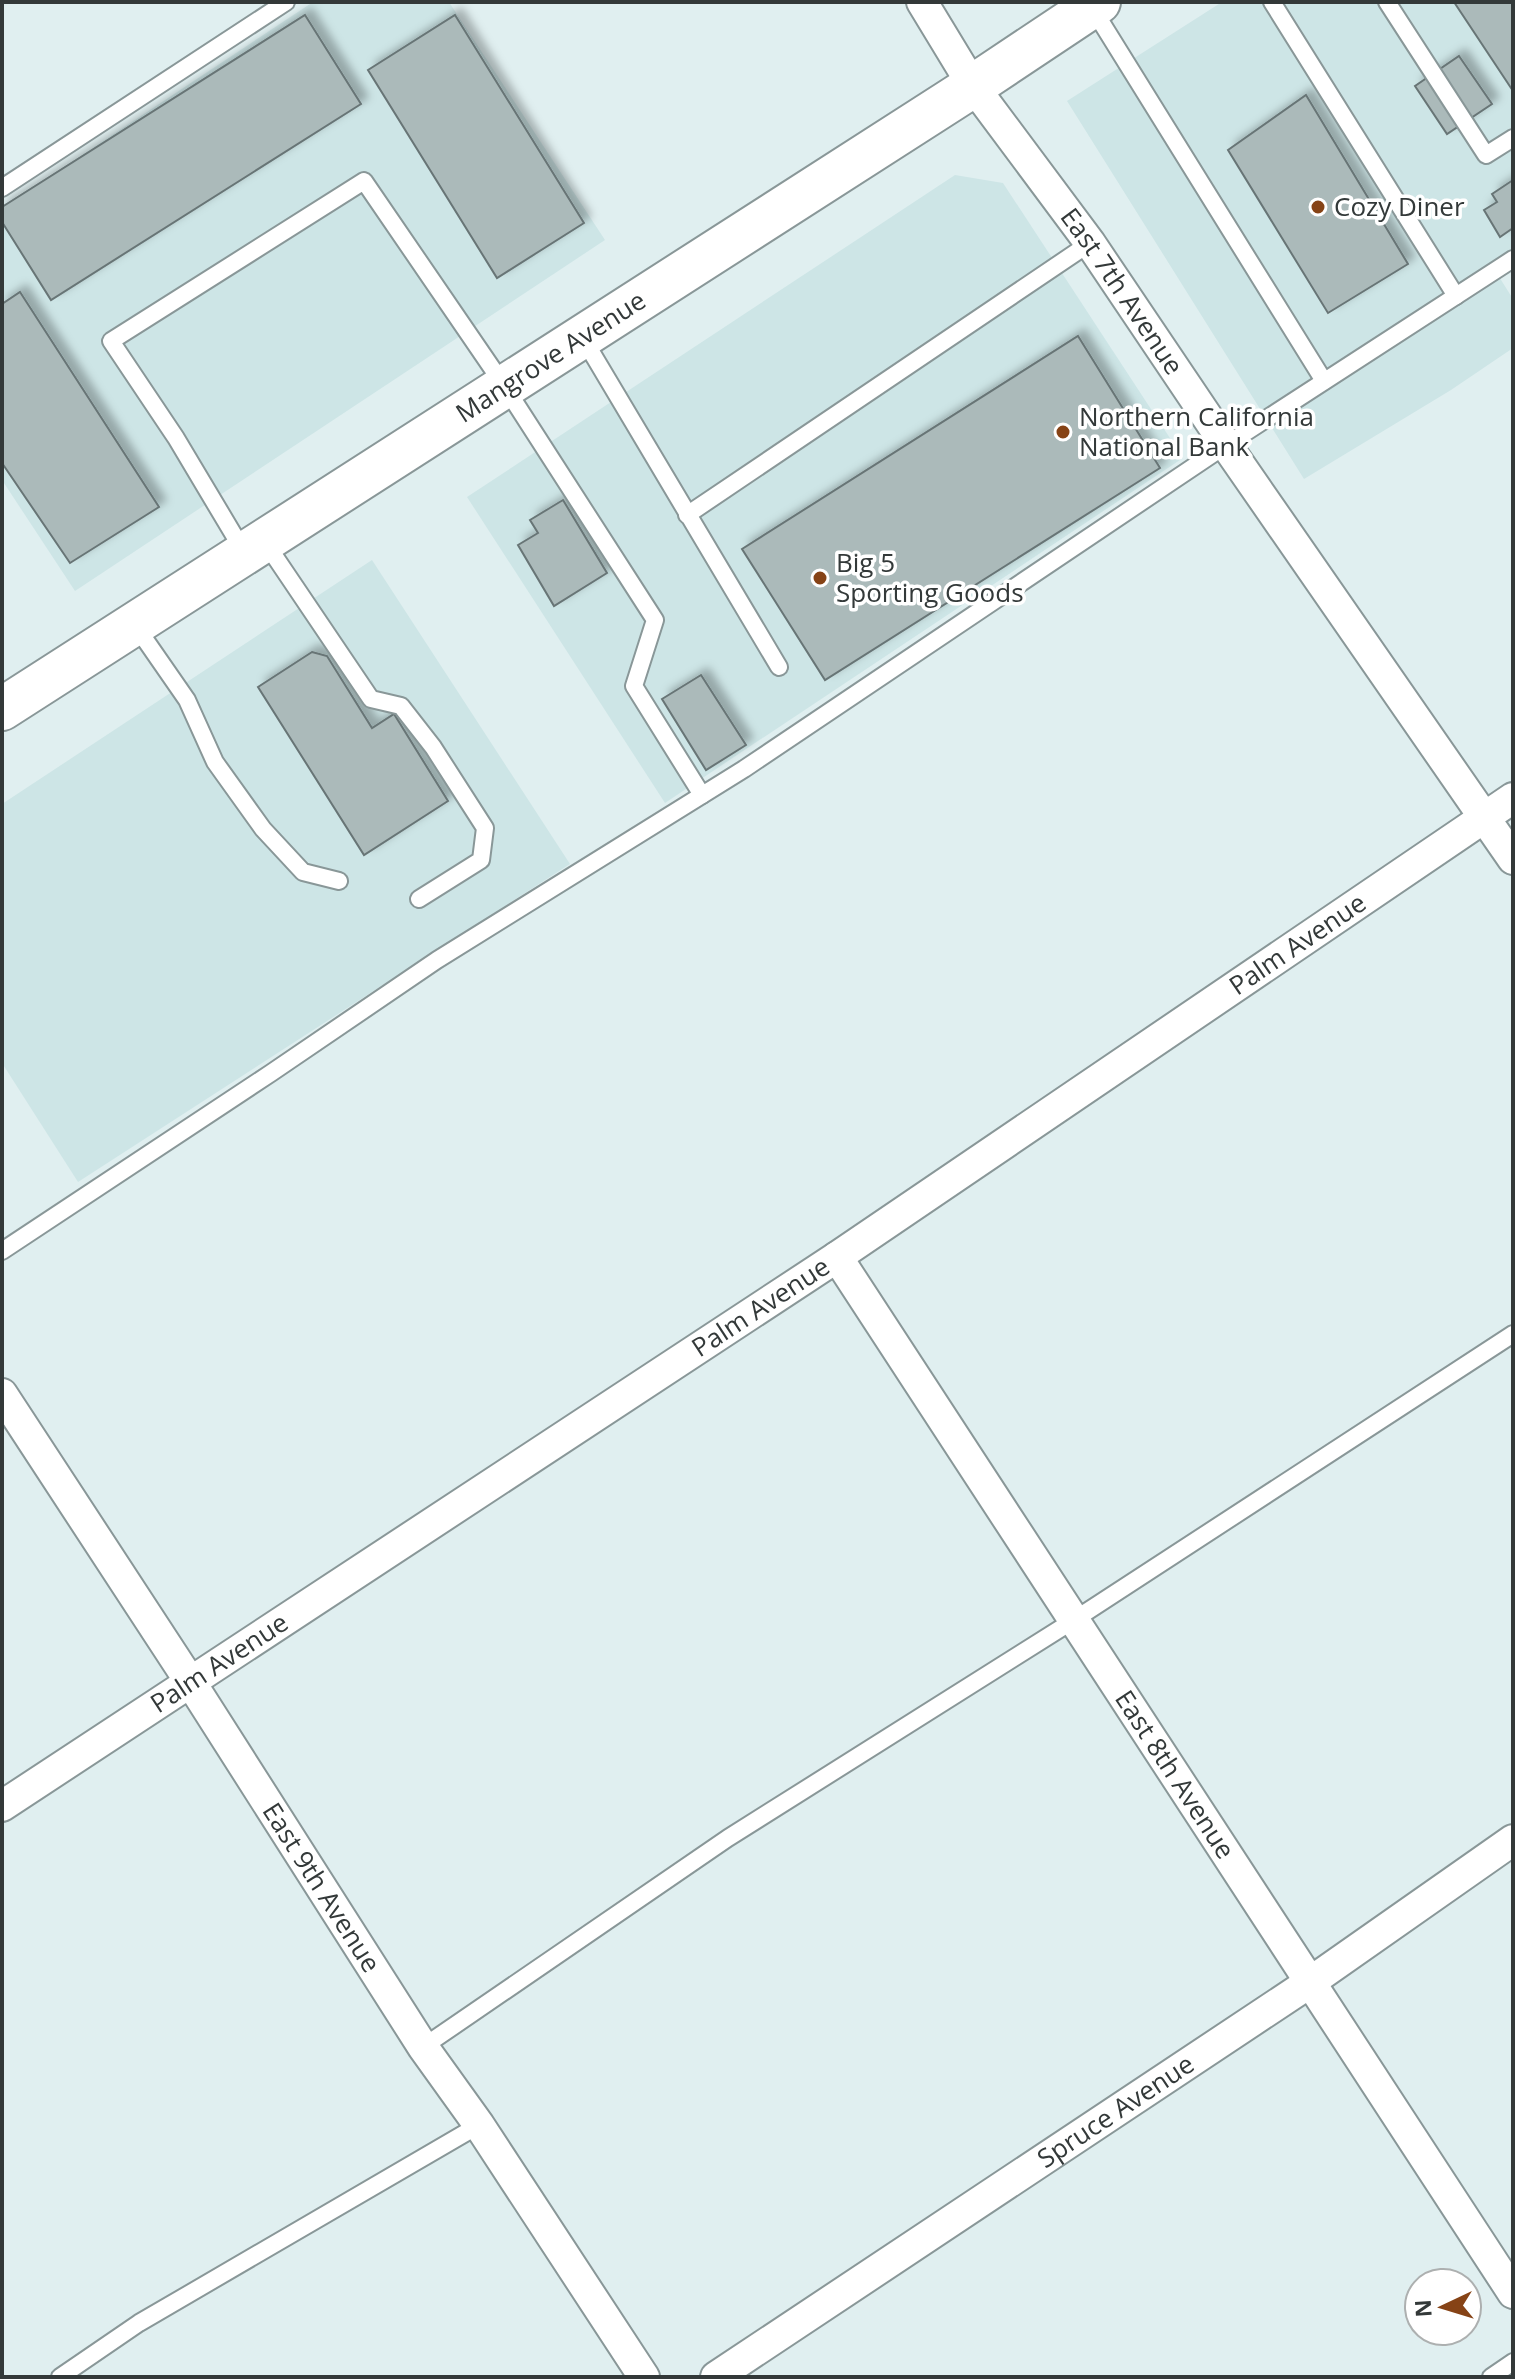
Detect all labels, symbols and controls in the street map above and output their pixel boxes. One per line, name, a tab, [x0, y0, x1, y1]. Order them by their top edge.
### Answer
place label: Cozy Diner	[1334, 188, 1465, 224]
marker: Cozy Diner	[1309, 198, 1327, 216]
street label: East 7th Avenue	[1053, 200, 1193, 381]
street label: Mangrove Avenue	[448, 282, 652, 430]
place label: Northern California National Bank	[1079, 398, 1314, 464]
marker: Northern California National Bank	[1054, 423, 1072, 441]
place label: Big 5 Sporting Goods	[836, 544, 1024, 610]
marker: Big 5 Sporting Goods	[811, 569, 829, 587]
street label: Palm Avenue	[1221, 884, 1373, 1003]
street label: Palm Avenue	[684, 1248, 836, 1365]
street label: Palm Avenue	[143, 1604, 295, 1721]
street label: East 8th Avenue	[1107, 1683, 1244, 1865]
street label: East 9th Avenue	[255, 1795, 390, 1979]
street label: Spruce Avenue	[1030, 2045, 1201, 2176]
north arrow	[1403, 2267, 1483, 2347]
text: N	[1406, 2298, 1438, 2318]

